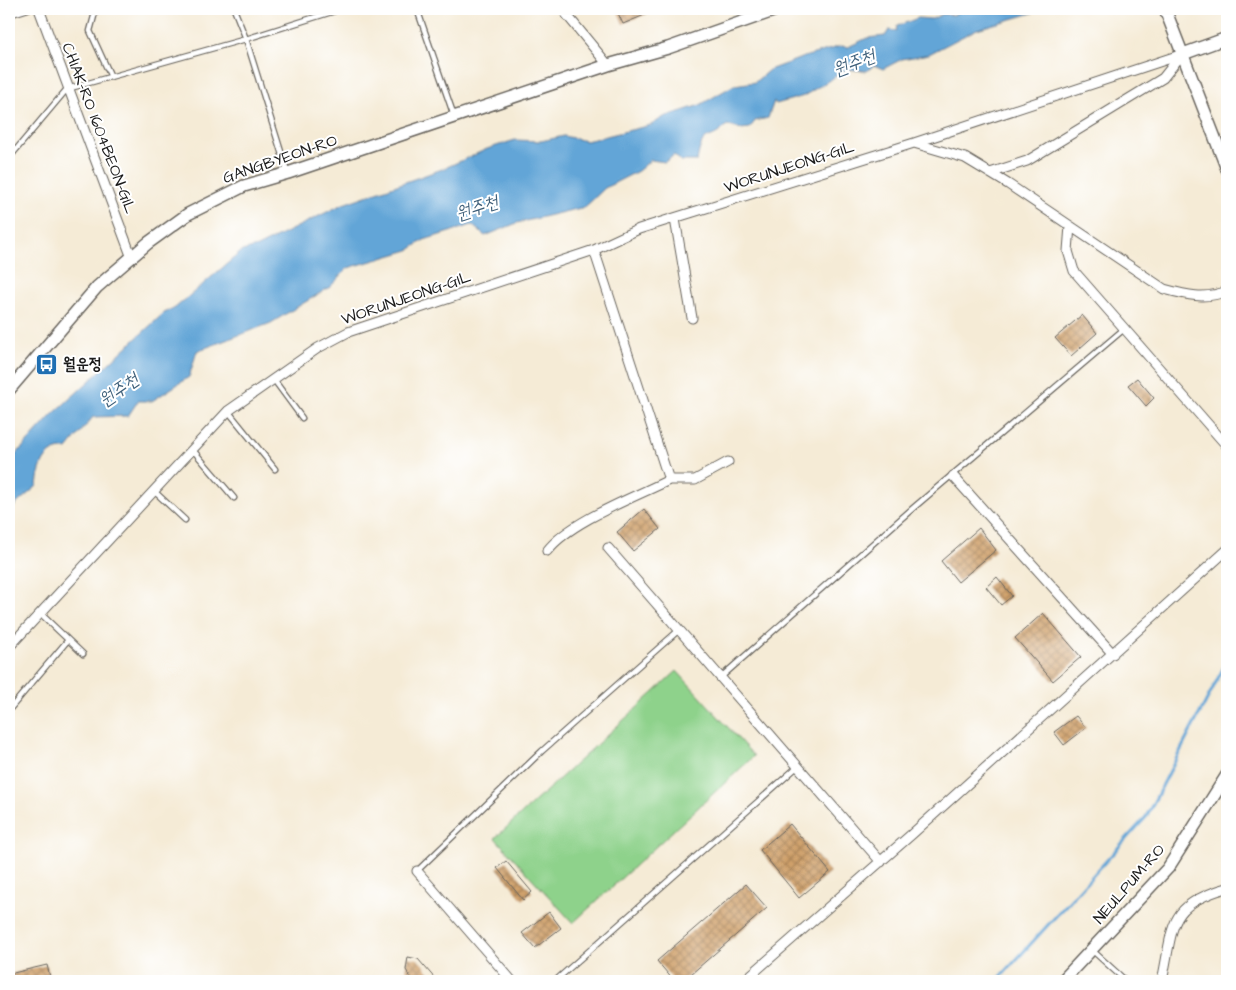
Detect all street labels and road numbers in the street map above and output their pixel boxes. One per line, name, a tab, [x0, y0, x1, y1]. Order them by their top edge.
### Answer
street label: CHIAK-RO 1604BEON-GIL	[56, 40, 142, 216]
street label: GANGBYEON-RO	[220, 129, 340, 189]
street label: WORUNJEONG-GIL	[721, 136, 857, 198]
street label: WORUNJEONG-GIL	[338, 266, 474, 330]
street label: NEULPUM-RO	[1088, 839, 1170, 929]

